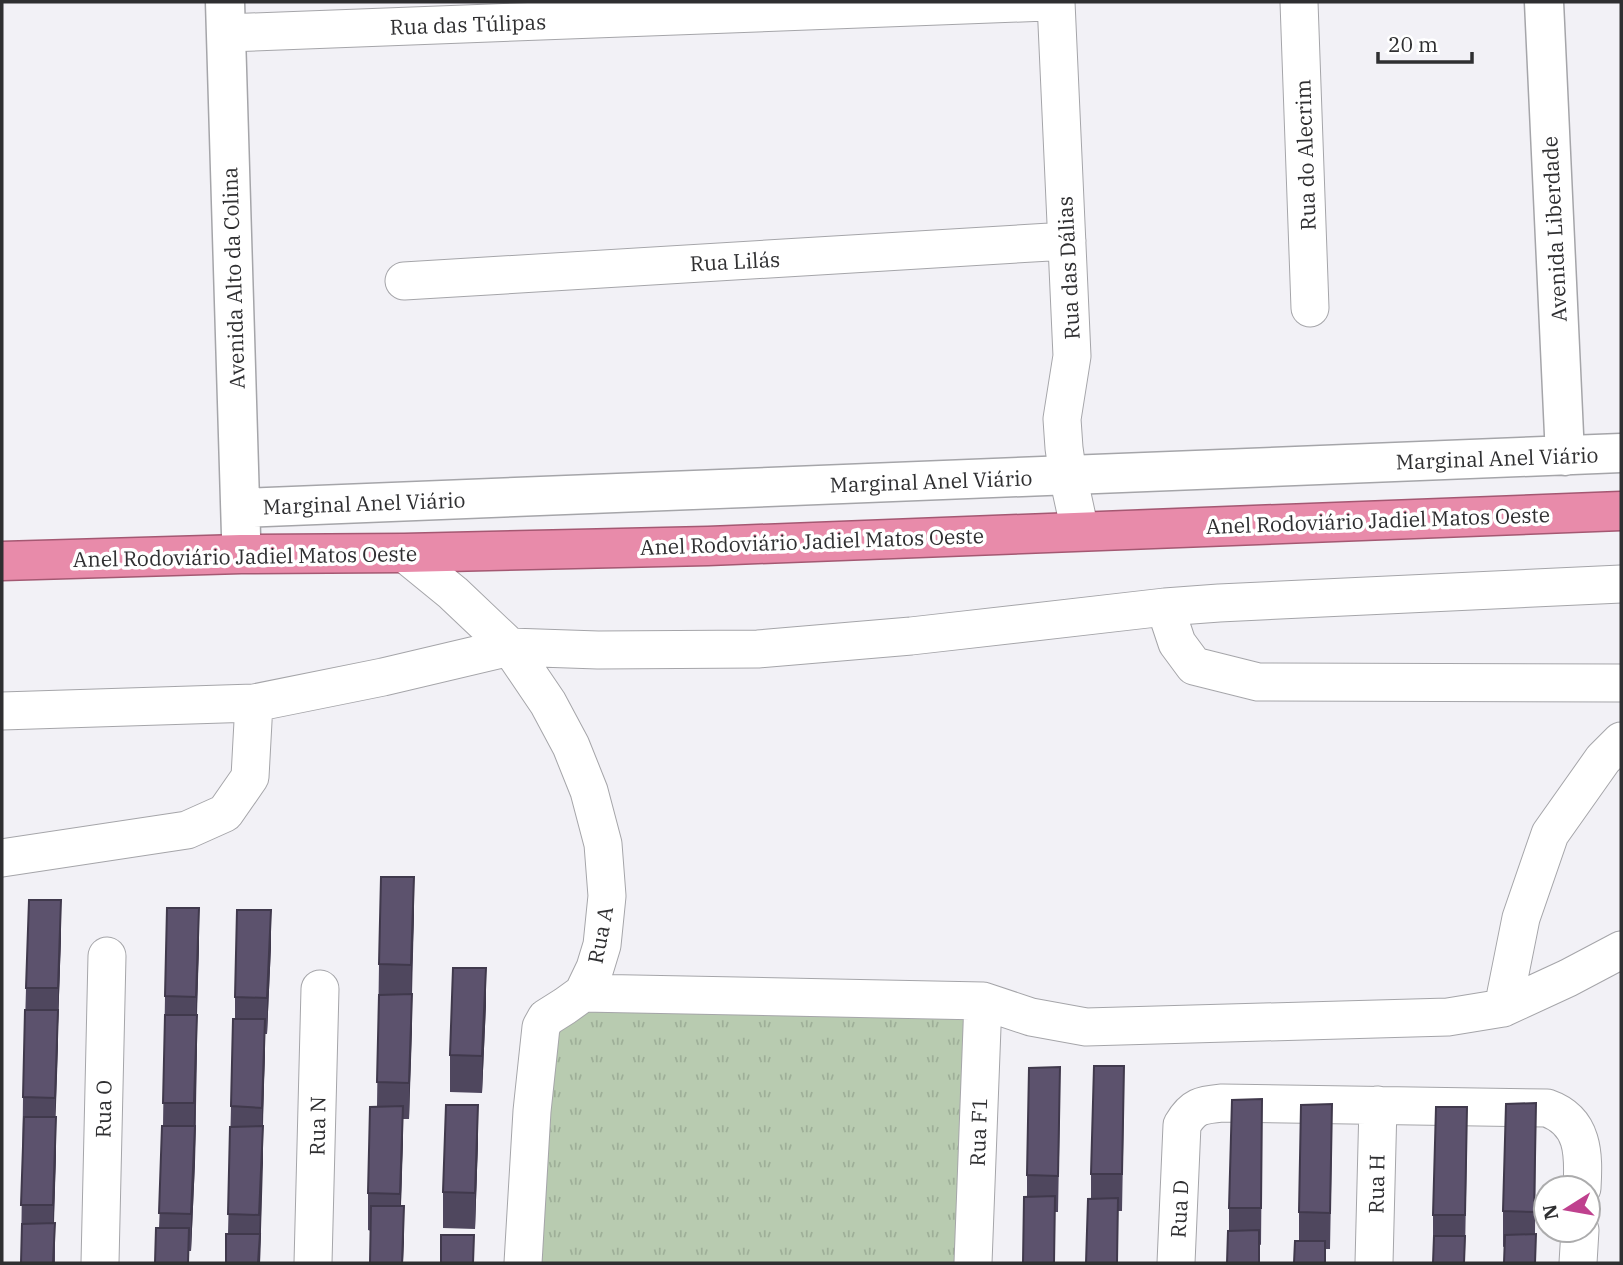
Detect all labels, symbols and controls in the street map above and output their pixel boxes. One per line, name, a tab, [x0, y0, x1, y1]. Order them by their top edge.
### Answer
street label: Rua das Túlipas	[389, 7, 547, 41]
scale bar	[1378, 21, 1472, 65]
text: 20 m	[1388, 30, 1438, 58]
street label: Rua do Alecrim	[1288, 79, 1322, 231]
street label: Avenida Liberdade	[1535, 135, 1573, 323]
street label: Avenida Alto da Colina	[215, 167, 251, 389]
street label: Rua das Dálias	[1050, 196, 1086, 340]
street label: Rua Lilás	[689, 245, 781, 277]
street label: Marginal Anel Viário	[1395, 440, 1599, 476]
street label: Marginal Anel Viário	[829, 463, 1033, 499]
street label: Marginal Anel Viário	[262, 485, 466, 521]
street label: Anel Rodoviário Jadiel Matos Oeste	[1206, 500, 1550, 540]
street label: Anel Rodoviário Jadiel Matos Oeste	[640, 521, 984, 561]
street label: Anel Rodoviário Jadiel Matos Oeste	[73, 539, 417, 573]
street label: Rua A	[581, 903, 619, 966]
street label: Rua O	[88, 1080, 118, 1138]
street label: Rua N	[302, 1096, 332, 1156]
street label: Rua F1	[963, 1097, 993, 1167]
street label: Rua H	[1361, 1154, 1391, 1214]
north arrow	[1532, 1174, 1602, 1244]
street label: Rua D	[1163, 1179, 1195, 1239]
text: N	[1537, 1203, 1564, 1222]

